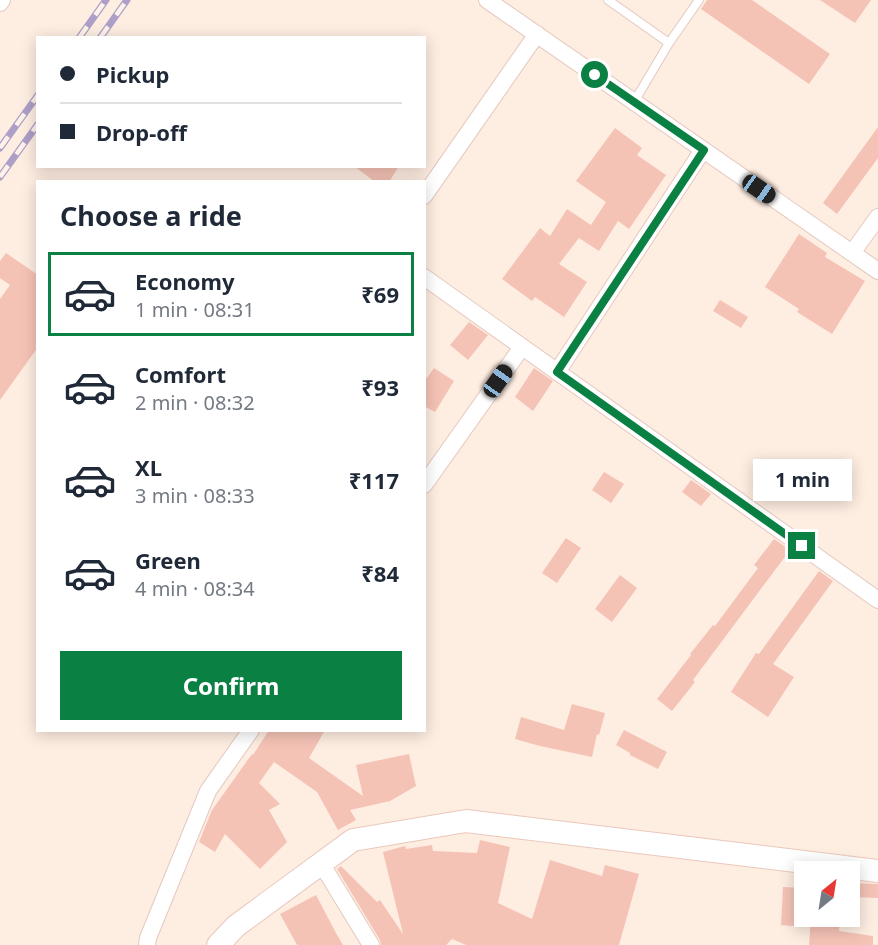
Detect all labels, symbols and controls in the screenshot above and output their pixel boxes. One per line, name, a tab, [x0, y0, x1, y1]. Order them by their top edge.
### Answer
text: Pickup	[96, 59, 169, 89]
route start	[581, 61, 608, 88]
text: Drop-off	[96, 117, 187, 147]
car	[739, 171, 779, 207]
text: Choose a ride	[60, 197, 242, 234]
text: Economy	[135, 266, 234, 296]
icon: car	[63, 267, 117, 321]
text: ₹69	[361, 279, 399, 309]
text: 1 min · 08:31	[135, 296, 255, 323]
text: Comfort	[135, 359, 226, 389]
icon: car	[63, 360, 117, 414]
car	[480, 361, 516, 401]
text: ₹93	[361, 372, 399, 402]
text: 2 min · 08:32	[135, 389, 255, 416]
text: XL	[135, 452, 162, 482]
icon: car	[63, 453, 117, 507]
callout: 1 min	[752, 459, 852, 501]
text: ₹117	[349, 465, 399, 495]
text: 1 min	[775, 466, 830, 493]
text: 3 min · 08:33	[135, 482, 255, 509]
route end	[788, 532, 815, 559]
text: Green	[135, 545, 201, 575]
icon: car	[63, 546, 117, 600]
text: ₹84	[361, 558, 399, 588]
text: 4 min · 08:34	[135, 575, 255, 602]
button: Confirm	[60, 651, 402, 720]
north arrow	[794, 861, 860, 927]
map controls	[794, 861, 860, 927]

